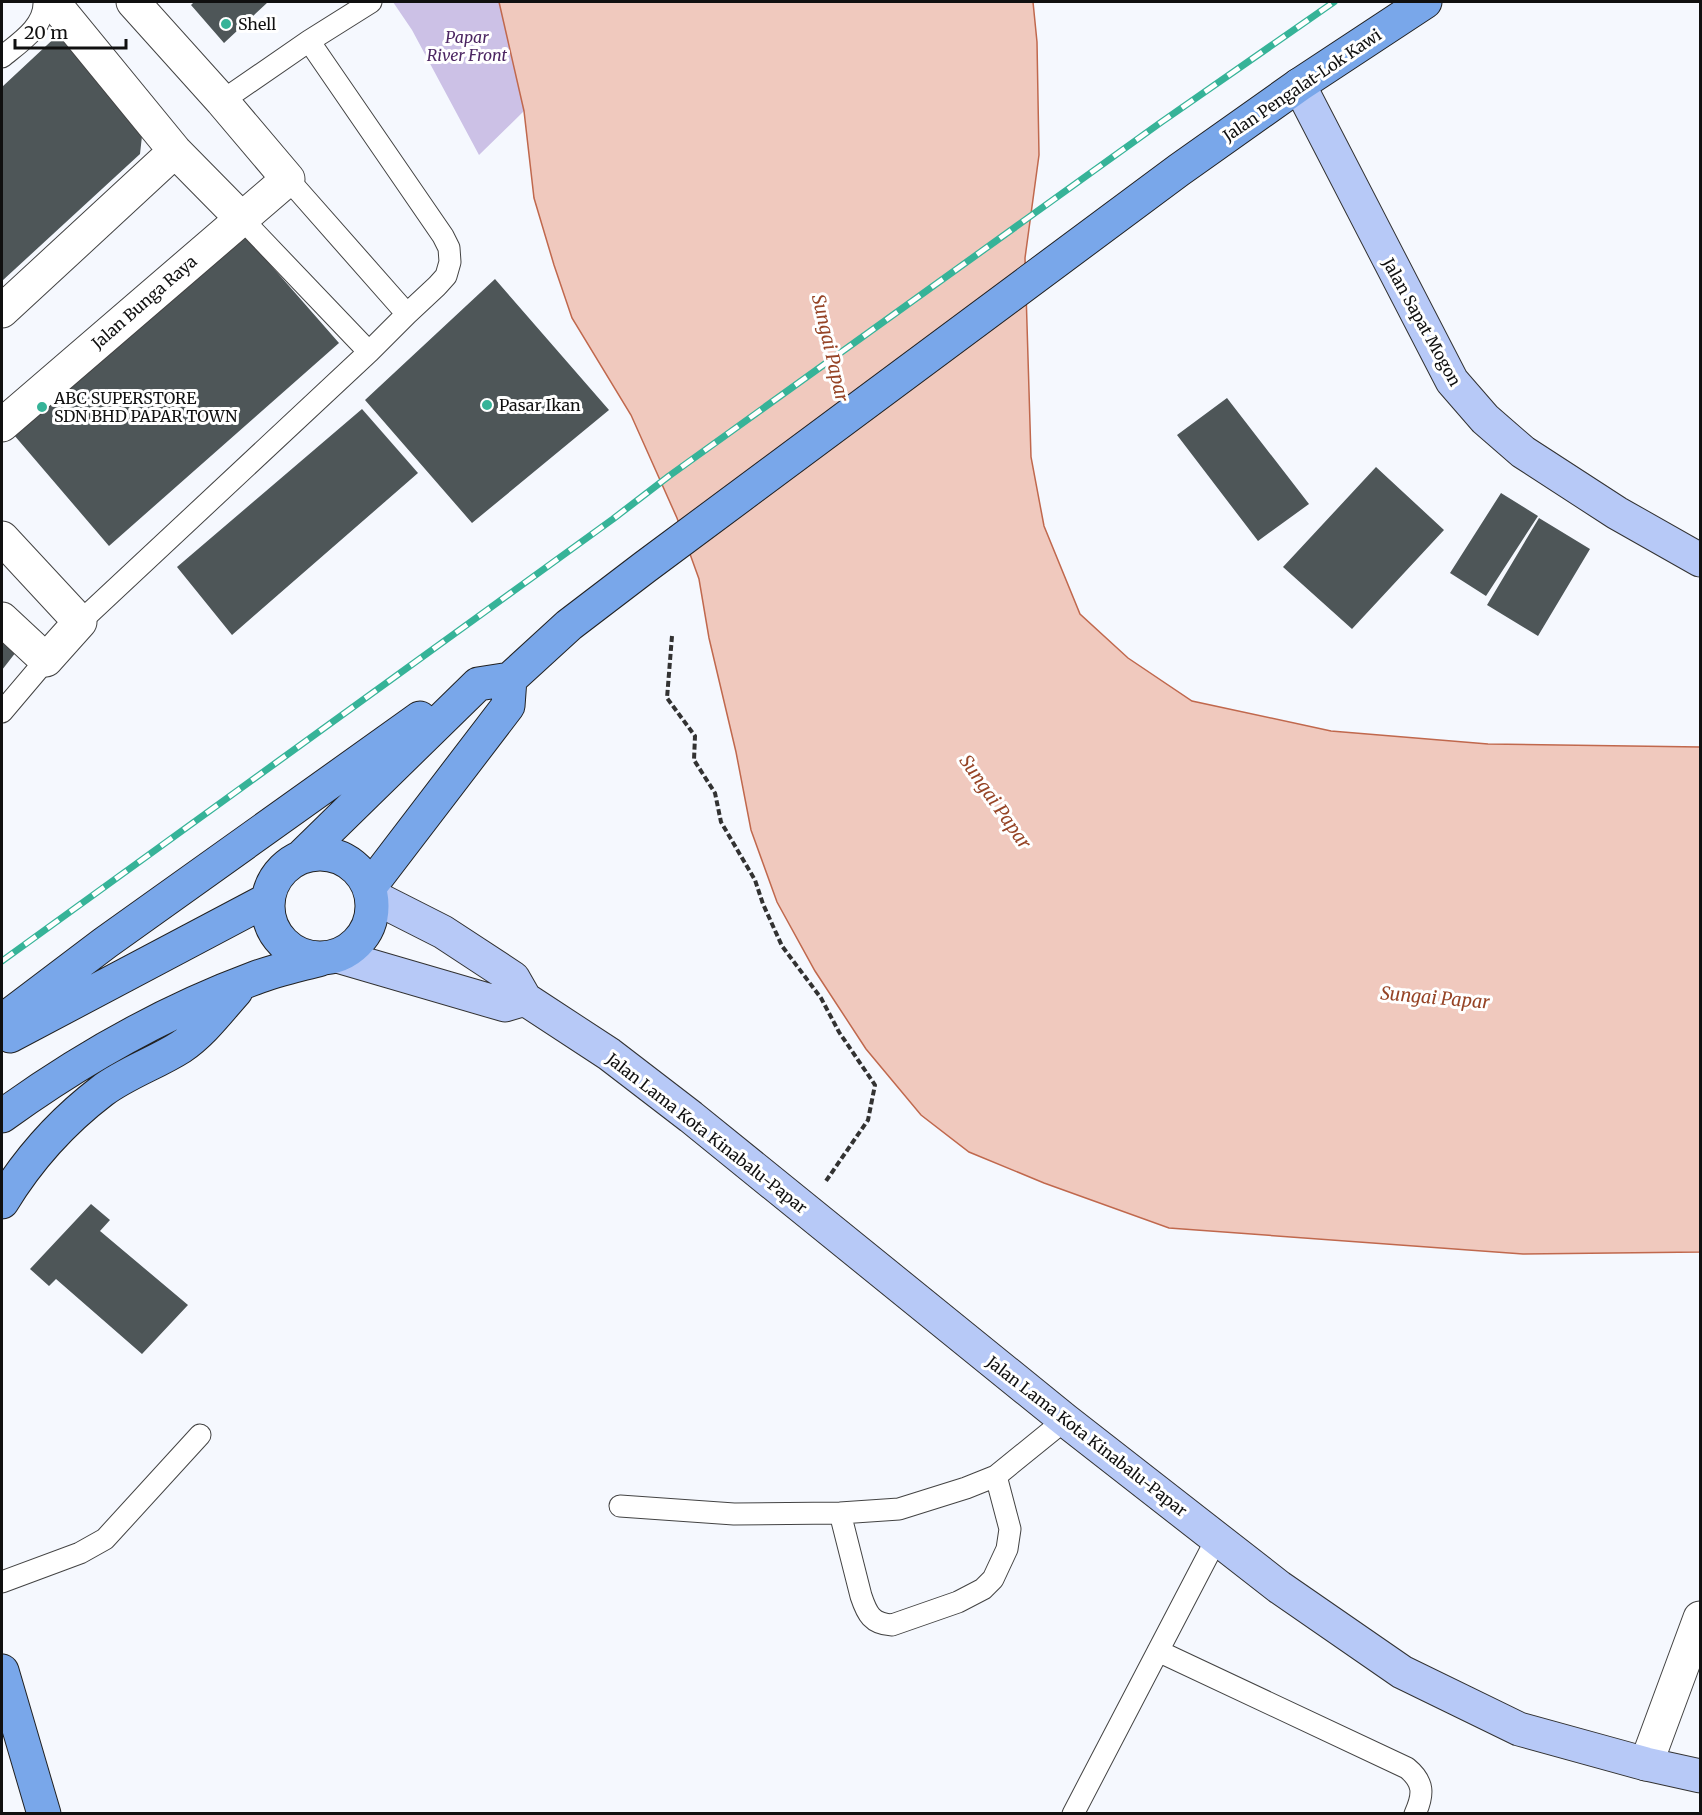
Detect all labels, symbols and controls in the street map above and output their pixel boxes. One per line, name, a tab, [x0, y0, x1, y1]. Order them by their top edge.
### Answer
scale bar	[15, 12, 126, 50]
place label: Shell	[238, 14, 276, 34]
marker: Shell	[219, 17, 233, 31]
text: 20 m	[24, 21, 68, 44]
street label: Jalan Pengalat-Lok Kawi	[1218, 25, 1385, 146]
park label: Papar River Front	[427, 27, 508, 65]
street label: Jalan Bunga Raya	[87, 251, 201, 354]
street label: Jalan Sapat Mogon	[1378, 254, 1466, 390]
water label: Sungai Papar	[807, 292, 854, 405]
place label: ABC SUPERSTORE SDN BHD PAPAR TOWN	[53, 388, 238, 426]
place label: Pasar Ikan	[499, 395, 581, 415]
marker: Pasar Ikan	[480, 398, 494, 412]
marker: ABC SUPERSTORE SDN BHD PAPAR TOWN	[35, 400, 49, 414]
water label: Sungai Papar	[955, 750, 1037, 854]
water label: Sungai Papar	[1379, 981, 1491, 1014]
street label: Jalan Lama Kota Kinabalu-Papar	[602, 1048, 811, 1217]
street label: Jalan Lama Kota Kinabalu-Papar	[982, 1351, 1191, 1520]

